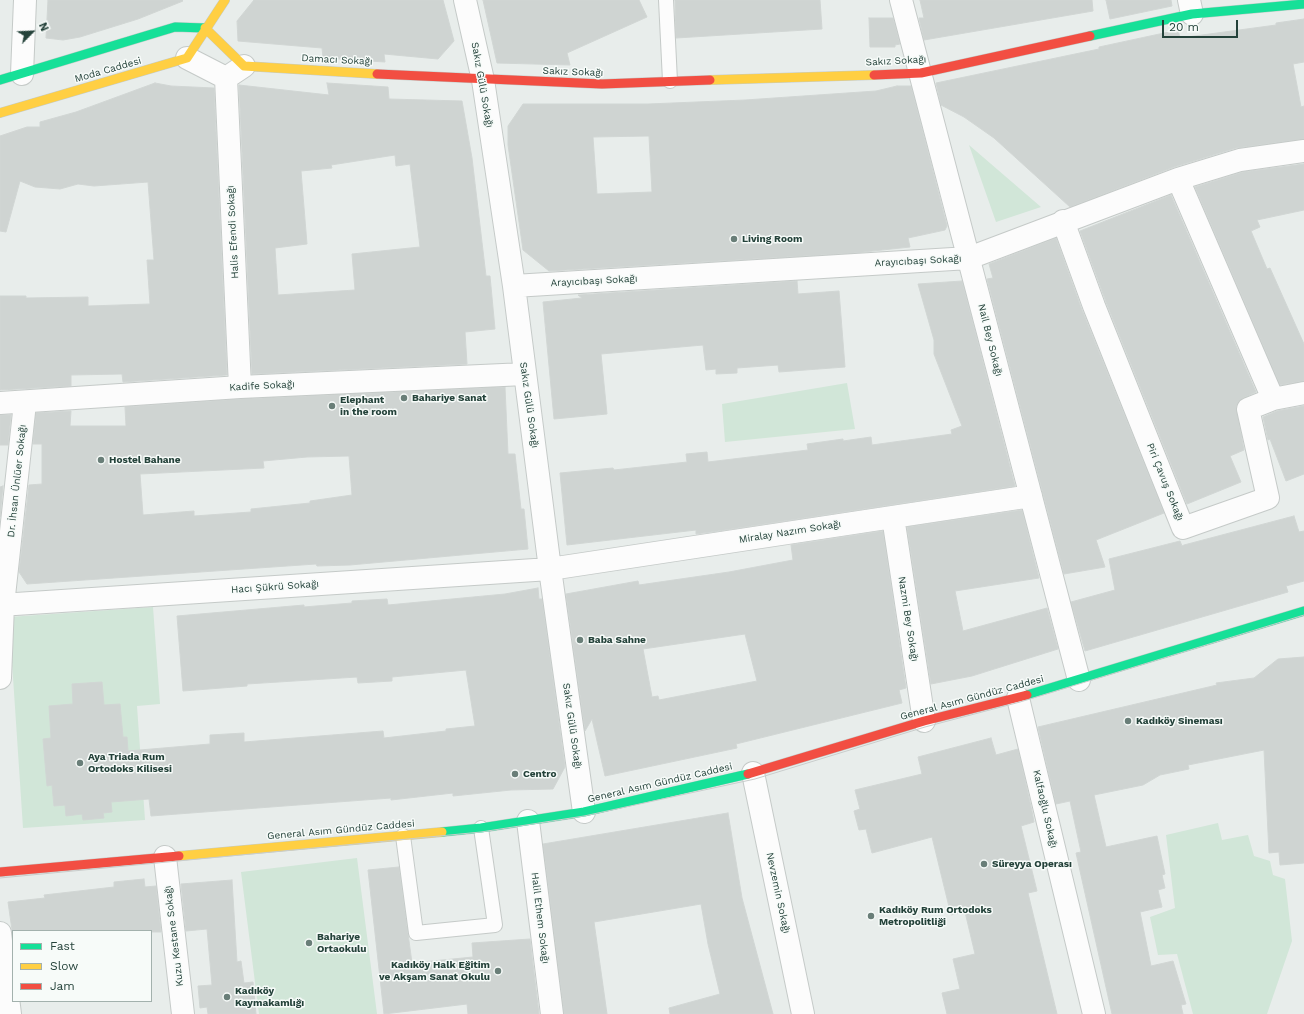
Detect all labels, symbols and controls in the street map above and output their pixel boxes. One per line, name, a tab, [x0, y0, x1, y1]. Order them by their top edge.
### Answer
north arrow	[12, 12, 52, 52]
scale bar	[1164, 12, 1240, 38]
text: 20 m	[1169, 20, 1199, 34]
text: N	[36, 21, 51, 33]
street label: Sakız Gülü Sokağı	[469, 41, 495, 129]
street label: Damacı Sokağı	[301, 52, 373, 68]
street label: Sakız Sokağı	[865, 53, 927, 69]
street label: Moda Caddesi	[73, 55, 143, 85]
street label: Sakız Sokağı	[542, 65, 604, 79]
street label: Halis Efendi Sokağı	[225, 185, 241, 279]
place label: Living Room	[742, 233, 802, 245]
marker: Living Room	[729, 234, 739, 244]
street label: Arayıcıbaşı Sokağı	[874, 253, 962, 269]
street label: Arayıcıbaşı Sokağı	[550, 273, 638, 289]
street label: Nail Bey Sokağı	[975, 302, 1005, 378]
street label: Sakız Gülü Sokağı	[517, 361, 541, 449]
street label: Kadife Sokağı	[229, 378, 295, 394]
place label: Bahariye Sanat	[412, 392, 486, 404]
marker: Bahariye Sanat	[399, 393, 409, 403]
place label: Elephant in the room	[340, 394, 397, 418]
marker: Elephant in the room	[327, 401, 337, 411]
street label: Dr. İhsan Ünlüer Sokağı	[5, 424, 29, 538]
street label: Piri Çavuş Sokağı	[1144, 441, 1186, 523]
place label: Hostel Bahane	[109, 454, 181, 466]
marker: Hostel Bahane	[96, 455, 106, 465]
street label: Miralay Nazım Sokağı	[738, 518, 842, 546]
street label: Nazmi Bey Sokağı	[895, 576, 921, 662]
street label: Hacı Şükrü Sokağı	[231, 578, 319, 596]
place label: Baba Sahne	[588, 634, 646, 646]
marker: Baba Sahne	[575, 635, 585, 645]
street label: General Asım Gündüz Caddesi	[899, 673, 1045, 723]
street label: Sakız Gülü Sokağı	[560, 682, 584, 770]
place label: Kadıköy Sineması	[1136, 715, 1223, 727]
marker: Kadıköy Sineması	[1123, 716, 1133, 726]
place label: Aya Triada Rum Ortodoks Kilisesi	[88, 751, 172, 774]
marker: Aya Triada Rum Ortodoks Kilisesi	[75, 758, 85, 768]
street label: General Asım Gündüz Caddesi	[587, 761, 733, 805]
place label: Centro	[523, 768, 556, 780]
marker: Centro	[510, 769, 520, 779]
street label: Kalfaoğlu Sokağı	[1030, 769, 1060, 849]
street label: General Asım Gündüz Caddesi	[267, 818, 415, 842]
street label: Nevzemin Sokağı	[764, 851, 792, 935]
place label: Süreyya Operası	[992, 858, 1072, 870]
marker: Süreyya Operası	[979, 859, 989, 869]
street label: Halil Ethem Sokağı	[528, 872, 552, 964]
street label: Kuzu Kestane Sokağı	[162, 885, 186, 987]
place label: Kadıköy Rum Ortodoks Metropolitliği	[879, 904, 992, 928]
marker: Kadıköy Rum Ortodoks Metropolitliği	[866, 911, 876, 921]
legend	[12, 930, 152, 1002]
place label: Bahariye Ortaokulu	[317, 931, 367, 954]
marker: Bahariye Ortaokulu	[304, 938, 314, 948]
text: Fast	[50, 939, 75, 953]
text: Slow	[50, 959, 78, 973]
place label: Kadıköy Halk Eğitim ve Akşam Sanat Okulu	[379, 959, 490, 982]
marker: Kadıköy Halk Eğitim ve Akşam Sanat Okulu	[493, 966, 503, 976]
text: Jam	[50, 979, 75, 993]
place label: Kadıköy Kaymakamlığı	[235, 985, 304, 1008]
marker: Kadıköy Kaymakamlığı	[222, 992, 232, 1002]

